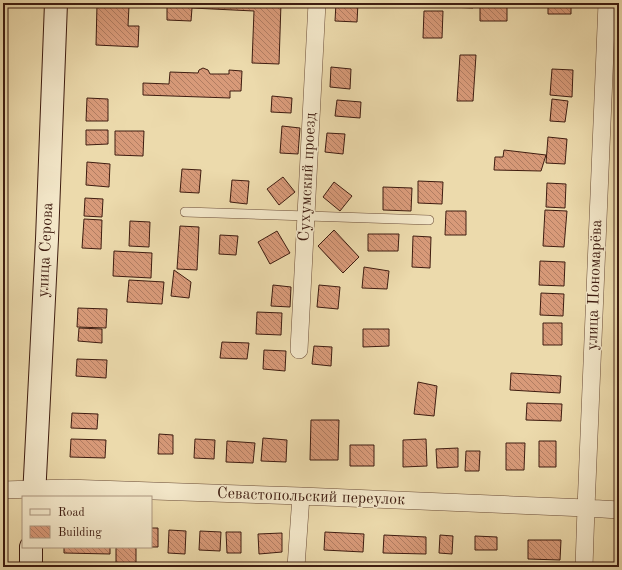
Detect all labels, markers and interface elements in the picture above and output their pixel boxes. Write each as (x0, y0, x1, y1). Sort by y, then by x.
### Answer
street label: Сухумский проезд (297, 112, 319, 242)
street label: улица Серова (36, 202, 56, 298)
street label: улица Пономарёва (585, 219, 605, 351)
street label: Севастопольский переулок (217, 486, 405, 508)
legend (22, 496, 152, 548)
text: Road (58, 507, 85, 519)
text: Building (58, 527, 102, 539)

